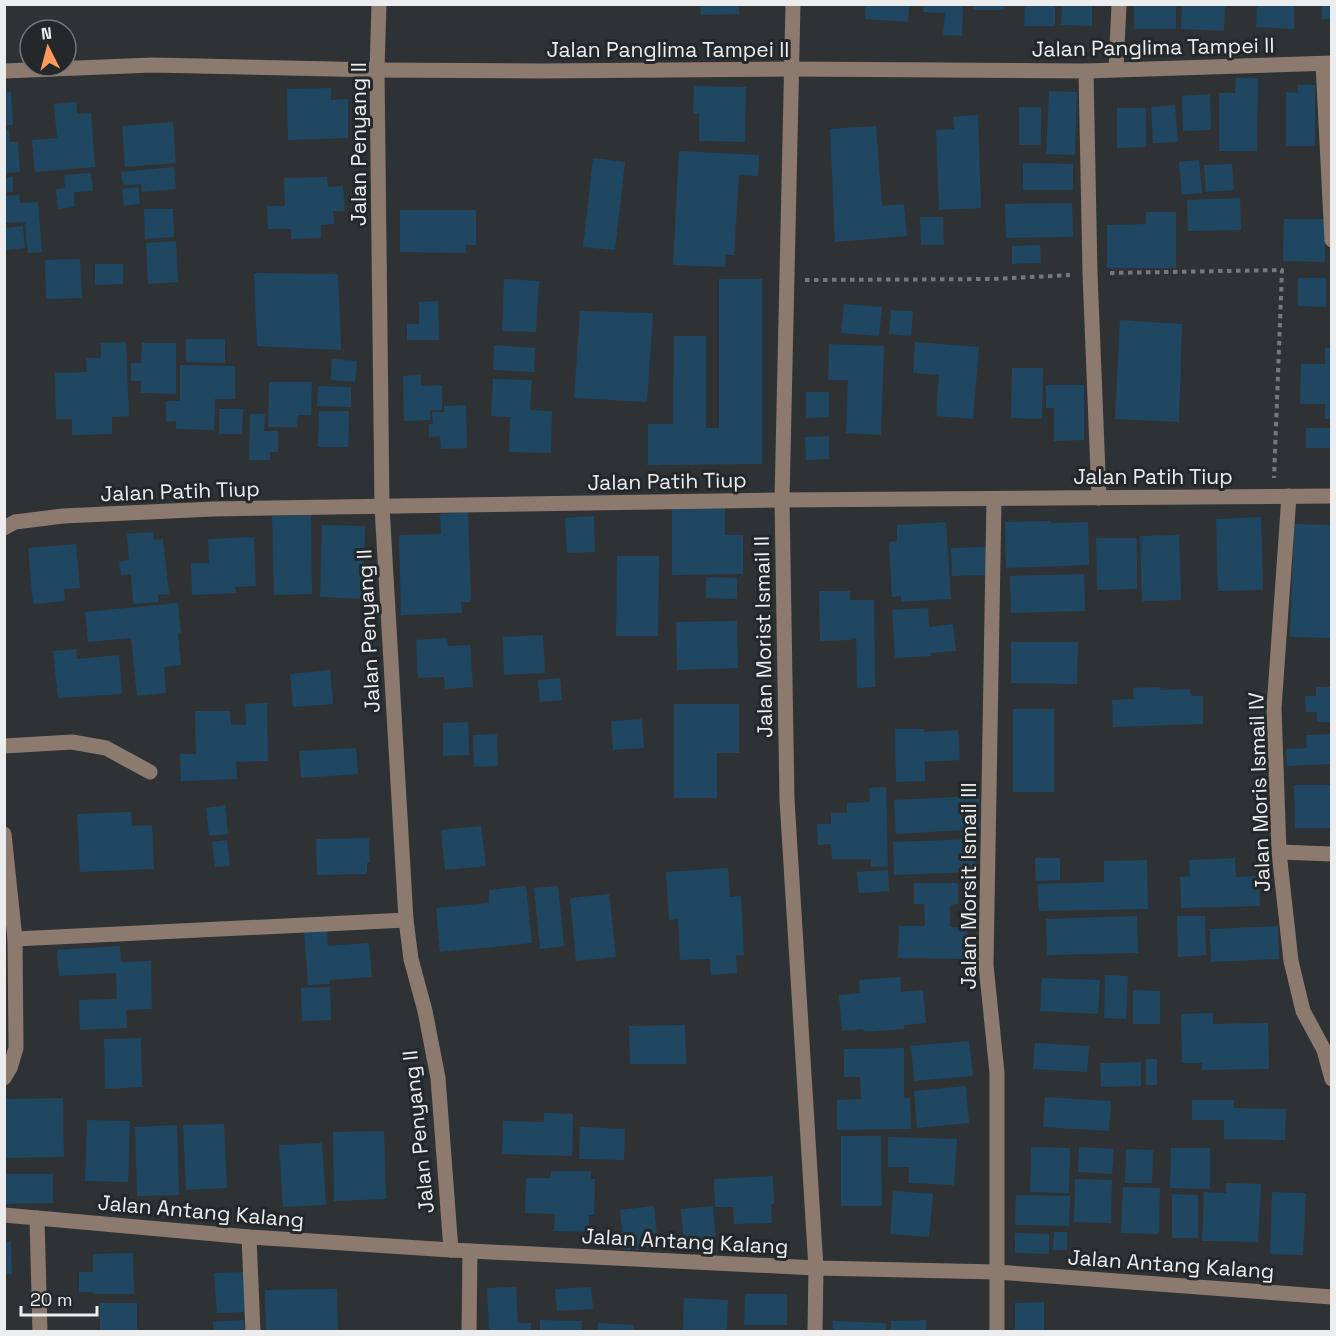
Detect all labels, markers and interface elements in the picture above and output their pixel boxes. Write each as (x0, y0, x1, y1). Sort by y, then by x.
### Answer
north arrow (18, 18, 78, 78)
text: N (40, 23, 53, 45)
street label: Jalan Panglima Tampei II (1031, 31, 1275, 63)
street label: Jalan Panglima Tampei II (547, 36, 790, 63)
street label: Jalan Penyang II (345, 62, 372, 226)
street label: Jalan Patih Tiup (1073, 463, 1233, 490)
street label: Jalan Patih Tiup (587, 466, 747, 496)
street label: Jalan Patih Tiup (100, 475, 260, 507)
street label: Jalan Morist Ismail II (748, 536, 778, 738)
street label: Jalan Penyang II (350, 548, 386, 714)
street label: Jalan Moris Ismail IV (1242, 691, 1276, 893)
street label: Jalan Morsit Ismail III (955, 782, 982, 990)
street label: Jalan Penyang II (396, 1049, 440, 1215)
street label: Jalan Antang Kalang (97, 1189, 305, 1233)
street label: Jalan Antang Kalang (581, 1222, 789, 1260)
street label: Jalan Antang Kalang (1067, 1243, 1275, 1285)
scale bar (21, 1279, 98, 1317)
text: 20 m (30, 1288, 73, 1311)

